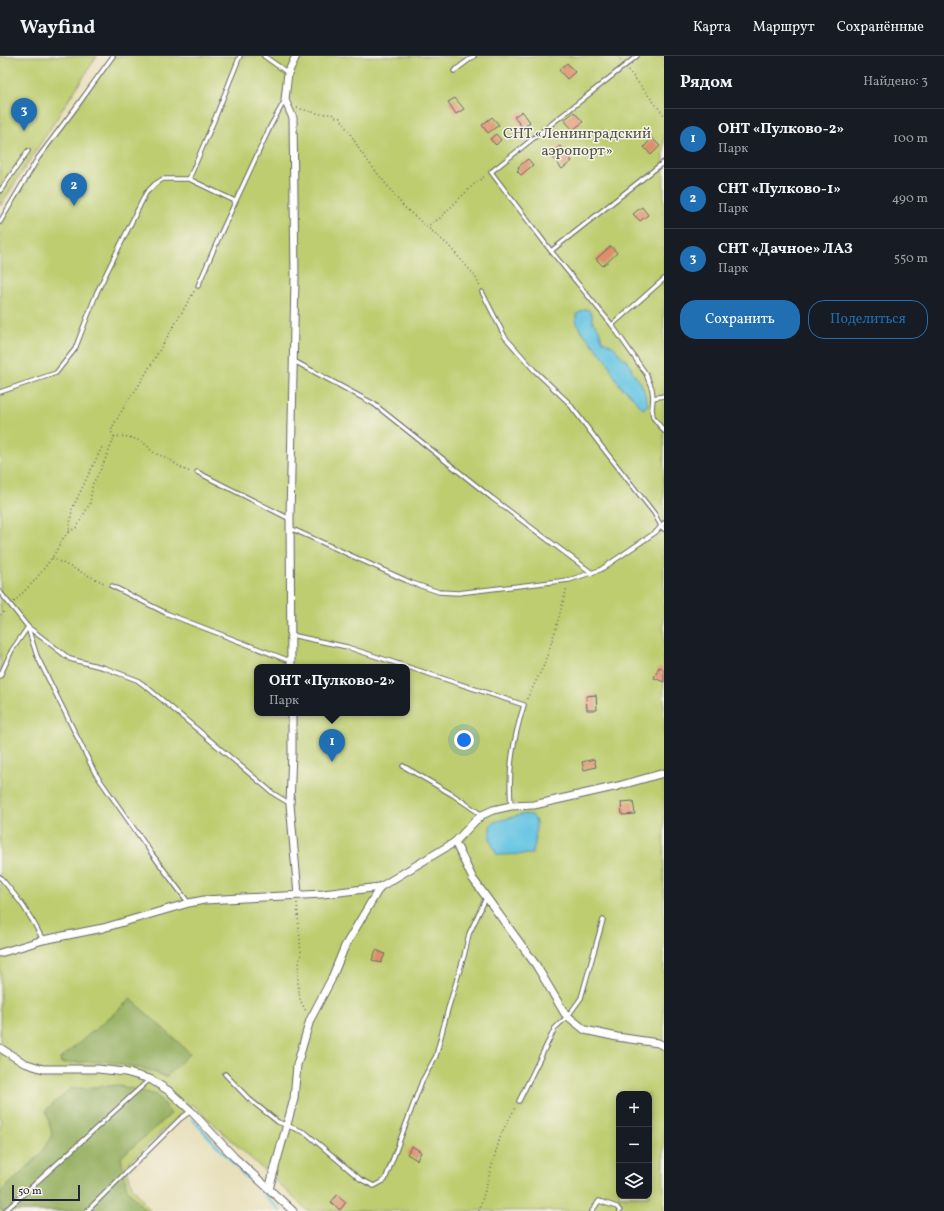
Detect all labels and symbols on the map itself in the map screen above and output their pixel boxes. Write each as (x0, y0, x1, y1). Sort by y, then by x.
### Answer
pin: 3 (11, 98, 37, 131)
park label: СНТ «Ленинградский аэропорт» (503, 124, 651, 162)
pin: 2 (61, 173, 87, 206)
pin: 1 (319, 729, 345, 762)
your location (454, 730, 474, 750)
scale bar (12, 1183, 80, 1202)

